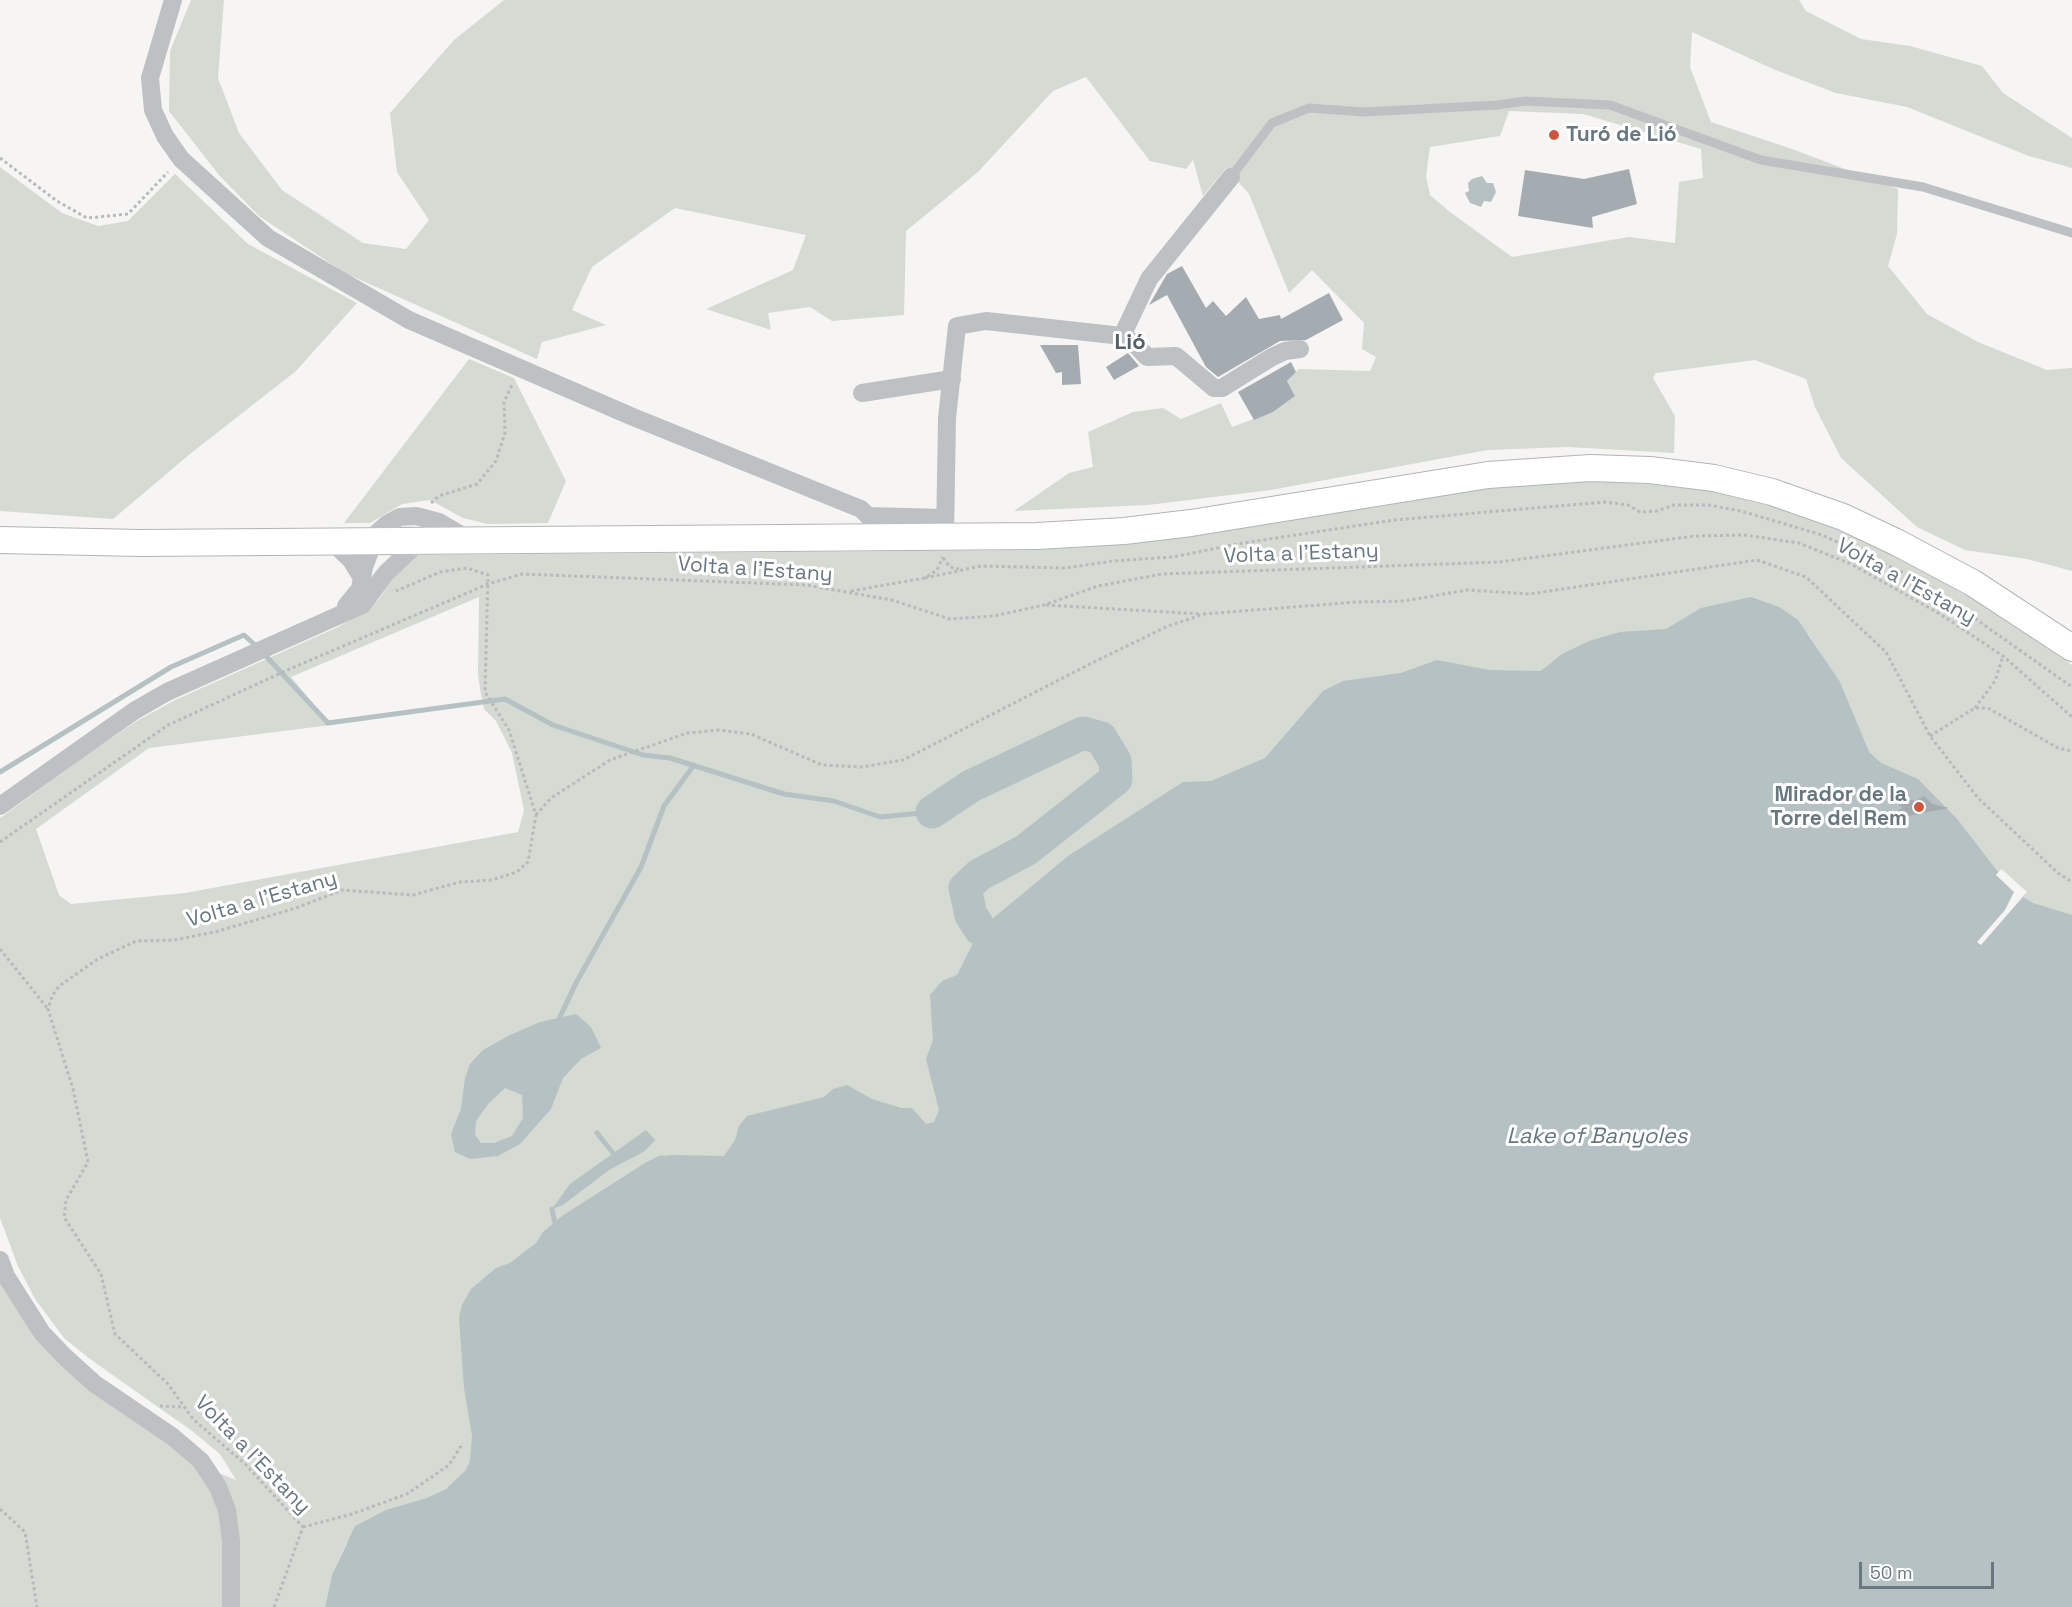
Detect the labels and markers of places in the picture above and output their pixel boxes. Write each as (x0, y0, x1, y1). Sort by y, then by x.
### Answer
place label: Turó de Lió (1566, 122, 1677, 148)
marker: Turó de Lió (1547, 128, 1561, 142)
place label: Mirador de la Torre del Rem (1770, 782, 1907, 832)
marker: Mirador de la Torre del Rem (1912, 800, 1926, 814)

